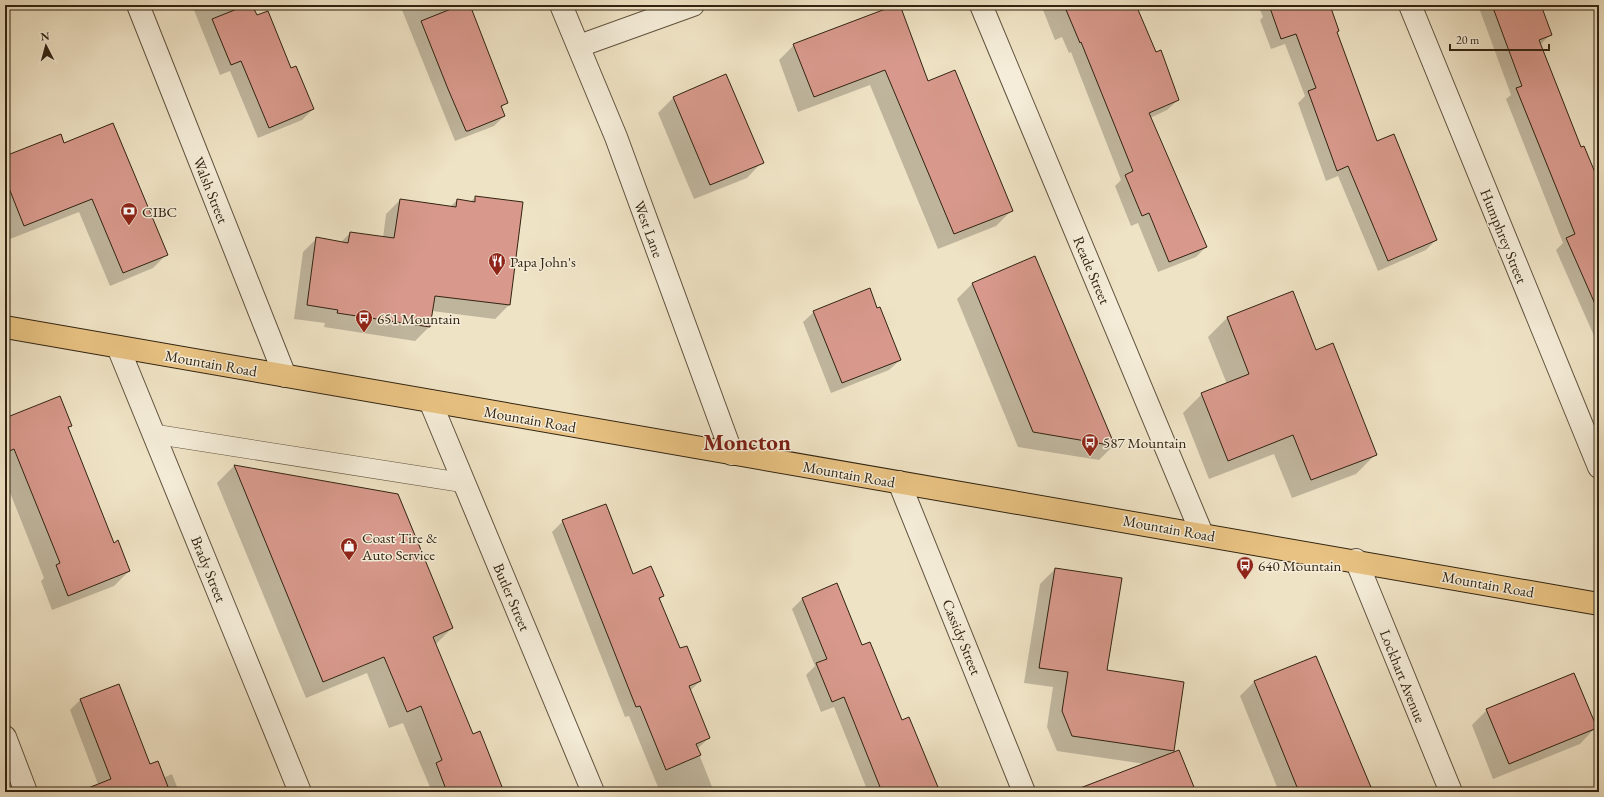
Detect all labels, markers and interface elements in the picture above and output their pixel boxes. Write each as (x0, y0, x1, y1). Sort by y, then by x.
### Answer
north arrow (26, 26, 66, 66)
scale bar (1450, 26, 1549, 52)
text: N (40, 29, 50, 43)
text: 20 m (1456, 32, 1480, 48)
street label: Walsh Street (189, 154, 233, 226)
street label: Humphrey Street (1476, 186, 1532, 286)
street label: West Lane (630, 198, 668, 260)
bank icon: CIBC (119, 201, 139, 226)
place label: CIBC (142, 202, 177, 221)
street label: Reade Street (1069, 233, 1115, 307)
restaurant icon: Papa John's (487, 251, 507, 276)
place label: Papa John's (510, 252, 576, 271)
bus stop icon: 651 Mountain (354, 308, 374, 333)
place label: 651 Mountain (377, 309, 460, 328)
street label: Mountain Road (163, 346, 259, 381)
street label: Mountain Road (482, 402, 578, 437)
district label: Moncton (703, 427, 791, 457)
bus stop icon: 587 Mountain (1080, 432, 1100, 457)
place label: 587 Mountain (1103, 433, 1186, 452)
street label: Mountain Road (801, 457, 897, 492)
street label: Mountain Road (1121, 511, 1217, 546)
place label: Coast Tire & Auto Service (361, 528, 438, 564)
street label: Brady Street (187, 533, 231, 605)
shop icon: Coast Tire & Auto Service (339, 536, 359, 561)
bus stop icon: 640 Mountain (1235, 555, 1255, 580)
place label: 640 Mountain (1258, 556, 1341, 575)
street label: Butler Street (489, 560, 535, 634)
street label: Mountain Road (1440, 567, 1536, 602)
street label: Cassidy Street (938, 596, 986, 678)
street label: Lockhart Avenue (1376, 627, 1430, 726)

